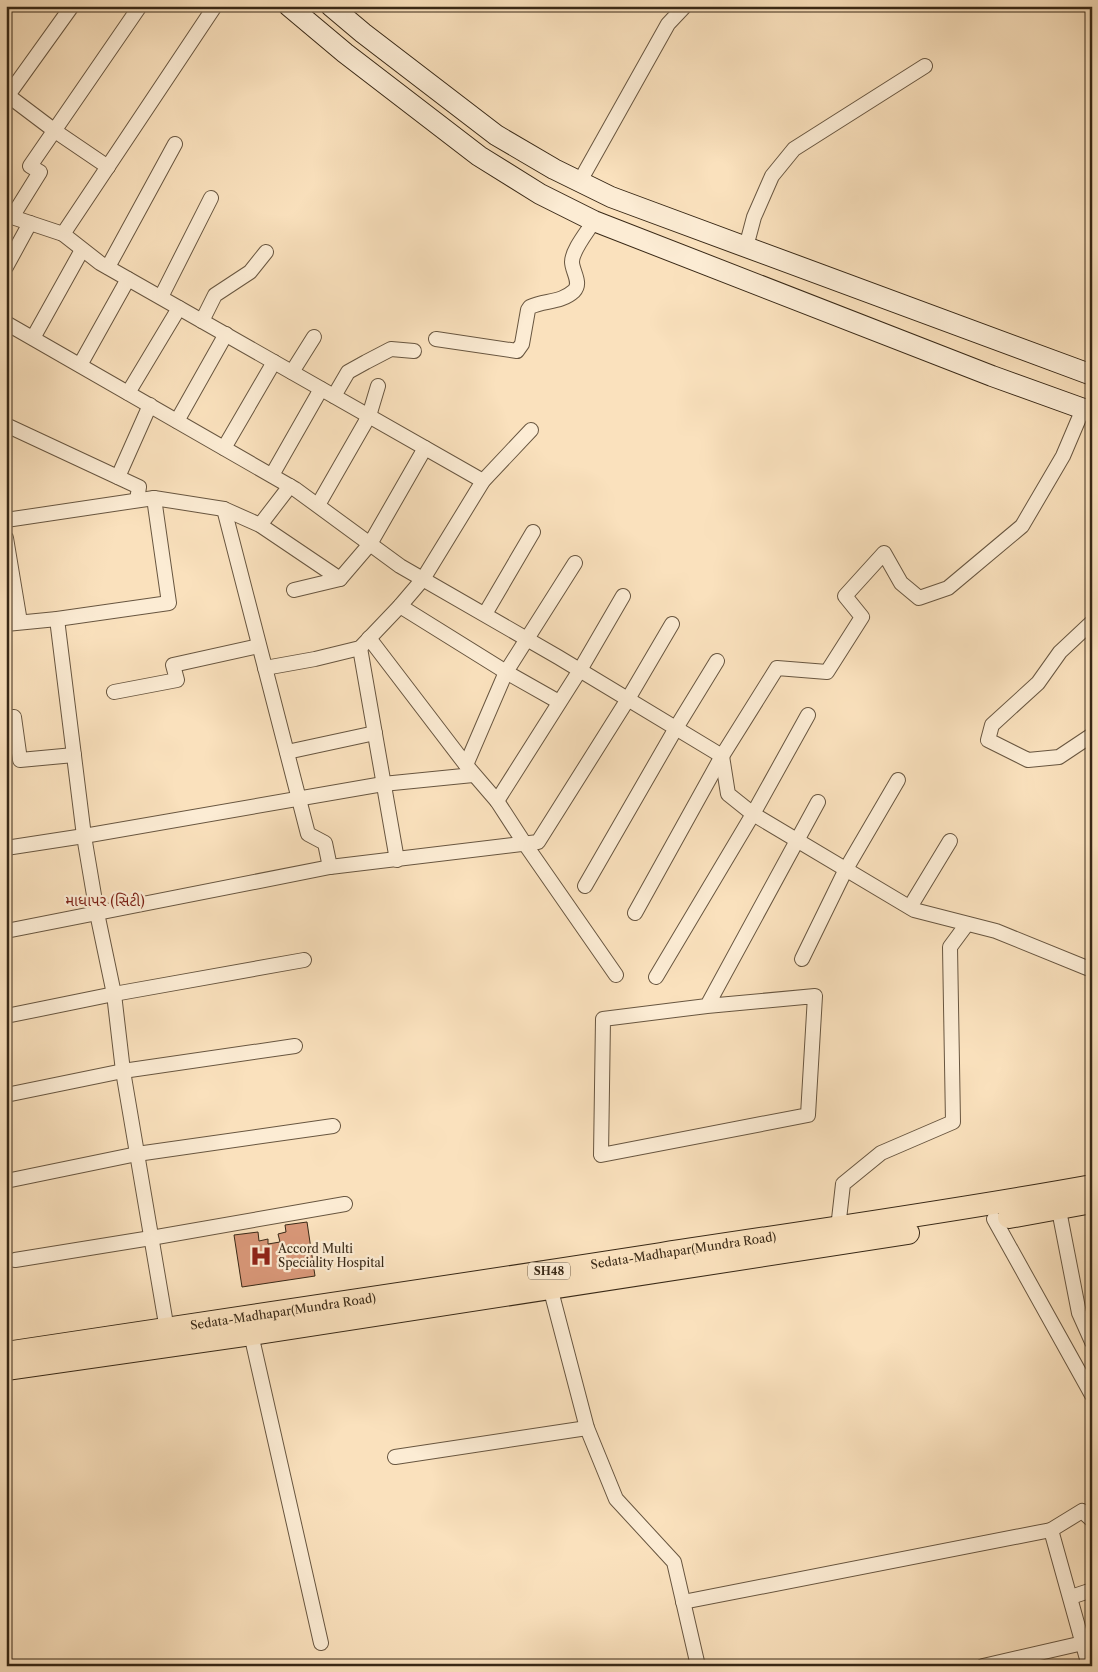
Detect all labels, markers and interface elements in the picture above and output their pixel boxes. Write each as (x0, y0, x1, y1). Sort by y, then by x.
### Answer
district label: માધાપર (સિટી) (65, 891, 145, 910)
street label: Sedata-Madhapar(Mundra Road) (589, 1229, 777, 1272)
place label: Accord Multi Speciality Hospital (277, 1241, 385, 1270)
hospital icon: Accord Multi Speciality Hospital (248, 1243, 274, 1269)
road number: SH48 (528, 1262, 570, 1280)
street label: Sedata-Madhapar(Mundra Road) (189, 1290, 377, 1333)

